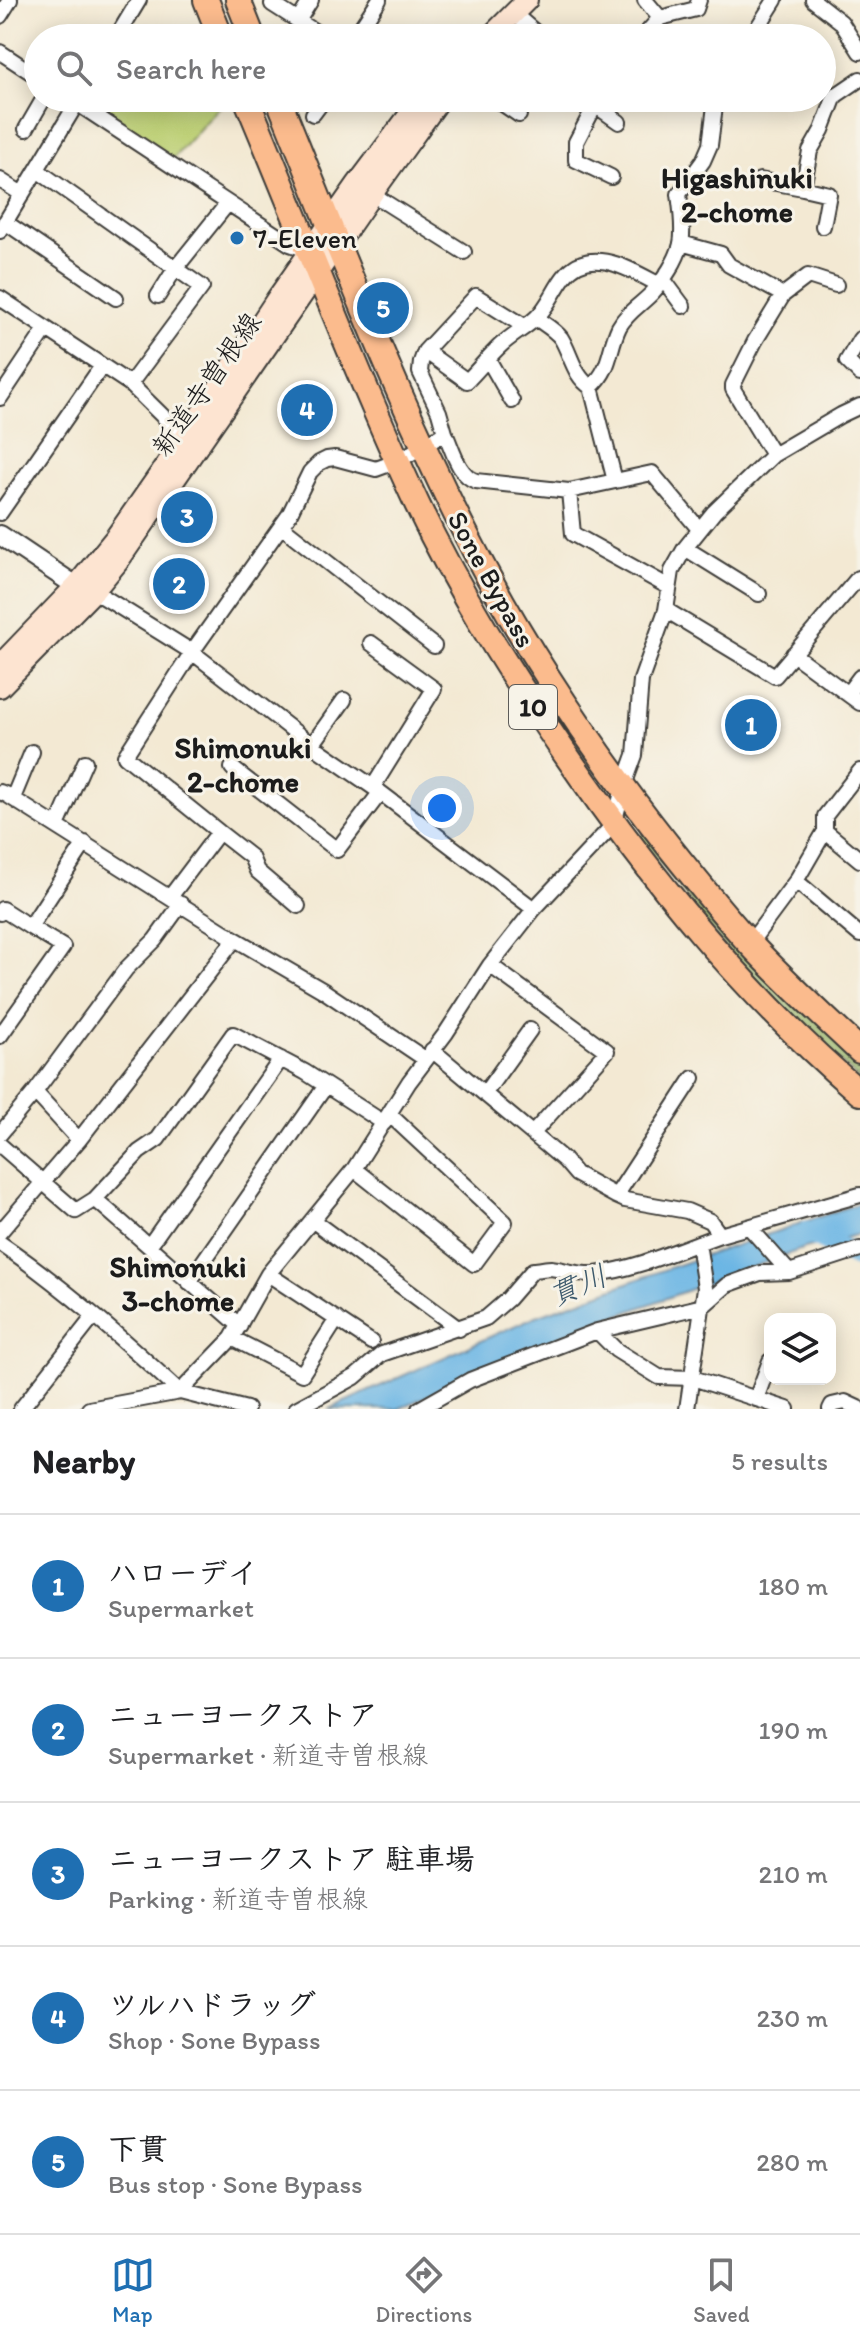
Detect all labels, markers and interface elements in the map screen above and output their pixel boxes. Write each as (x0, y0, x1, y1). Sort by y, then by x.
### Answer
search box (24, 24, 836, 112)
icon: search (52, 46, 96, 90)
text: Search here (116, 50, 266, 87)
district label: Higashinuki 2-chome (661, 159, 813, 230)
place label: 7-Eleven (253, 221, 357, 255)
marker: 7-Eleven (228, 229, 246, 247)
pin: 5 (357, 278, 409, 338)
street label: 新道寺曽根線 (144, 305, 268, 463)
pin: 4 (281, 380, 333, 440)
pin: 3 (161, 487, 213, 547)
street label: Sone Bypass (441, 505, 543, 653)
pin: 2 (153, 554, 205, 614)
road number: 10 (509, 685, 557, 729)
pin: 1 (725, 695, 777, 755)
district label: Shimonuki 2-chome (175, 729, 311, 800)
your location (422, 788, 462, 828)
district label: Shimonuki 3-chome (110, 1248, 246, 1319)
water label: 貫川 (543, 1256, 613, 1314)
map controls (764, 1313, 836, 1385)
button: layers (764, 1313, 836, 1385)
text: Nearby (32, 1441, 135, 1482)
text: 5 results (731, 1445, 828, 1477)
text: ハローデイ (108, 1554, 257, 1591)
text: 1 (52, 1570, 64, 1602)
text: 180 m (758, 1570, 828, 1602)
text: Supermarket (108, 1592, 254, 1624)
text: ニューヨークストア (108, 1696, 378, 1733)
text: 2 (51, 1714, 65, 1746)
text: 190 m (759, 1714, 828, 1746)
text: Supermarket · 新道寺曽根線 (108, 1739, 428, 1771)
text: ニューヨークストア 駐車場 (108, 1840, 475, 1877)
text: 3 (51, 1858, 65, 1890)
text: 210 m (759, 1858, 828, 1890)
text: Parking · 新道寺曽根線 (108, 1883, 368, 1915)
text: ツルハドラッグ (108, 1986, 316, 2023)
text: 4 (50, 2002, 66, 2034)
text: 230 m (756, 2002, 828, 2034)
text: Shop · Sone Bypass (108, 2024, 321, 2056)
text: 下貫 (108, 2130, 168, 2167)
text: 5 (51, 2146, 65, 2178)
text: 280 m (756, 2146, 828, 2178)
text: Bus stop · Sone Bypass (108, 2168, 363, 2200)
tab: Map (111, 2253, 155, 2328)
tab: Directions (376, 2253, 472, 2328)
tab: Saved (693, 2253, 749, 2328)

